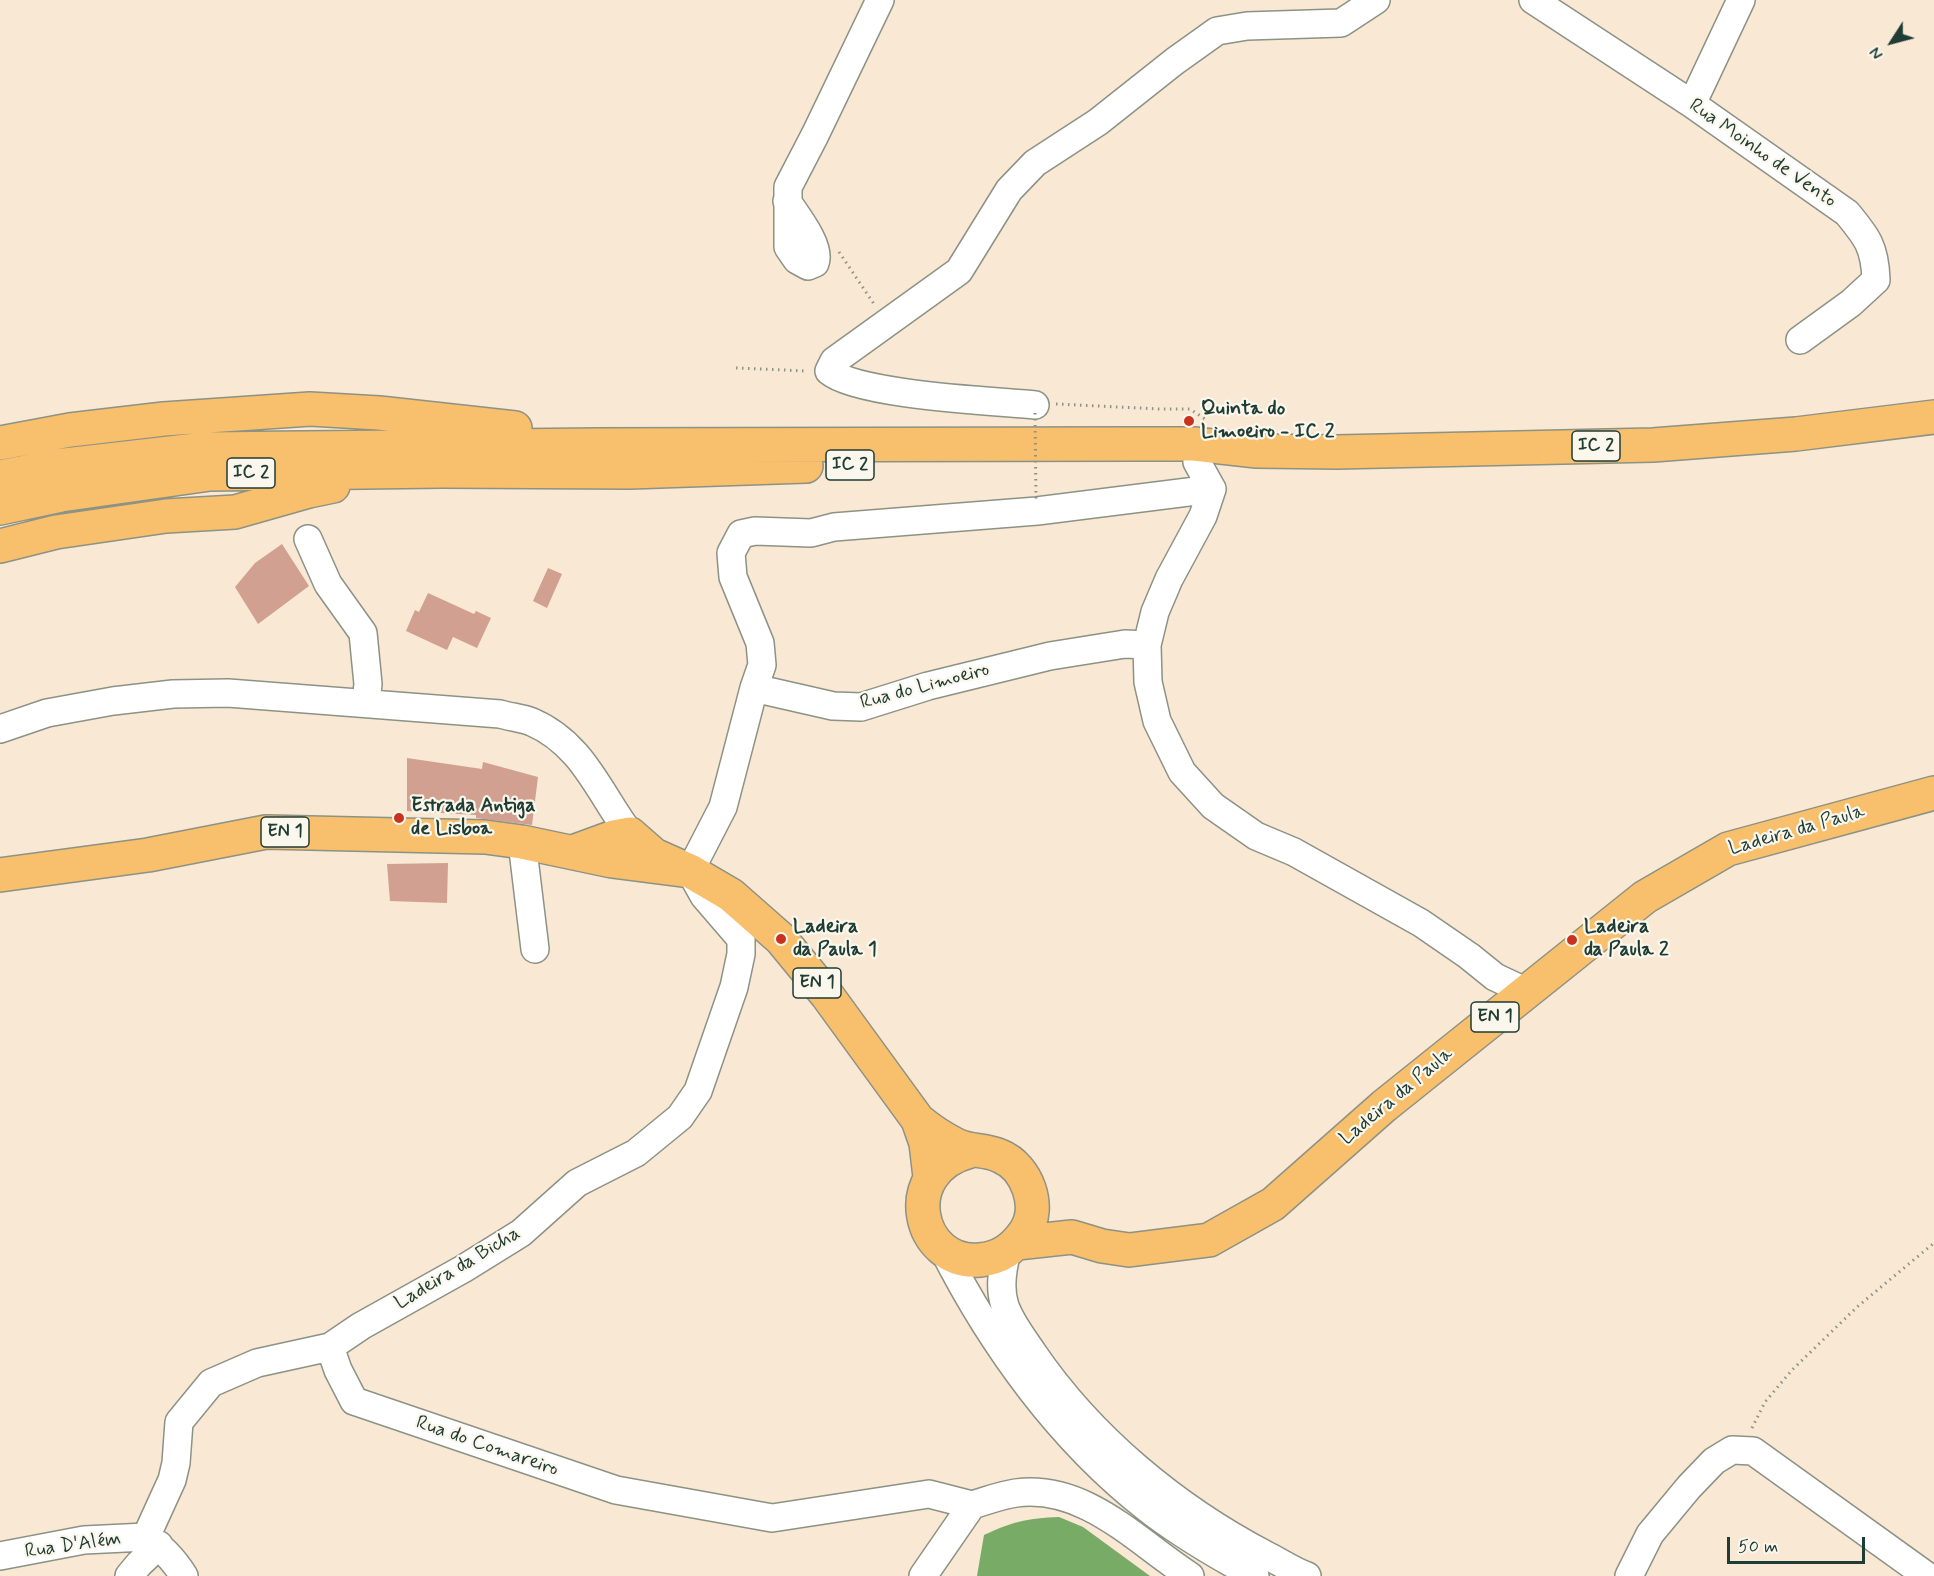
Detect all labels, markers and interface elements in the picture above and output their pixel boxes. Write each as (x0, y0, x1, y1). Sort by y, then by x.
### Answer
north arrow (1862, 12, 1922, 72)
text: N (1865, 42, 1889, 63)
street label: Rua Moinho de Vento (1684, 94, 1840, 214)
place label: Quinta do Limoeiro - IC 2 (1201, 398, 1335, 445)
marker: Quinta do Limoeiro - IC 2 (1182, 414, 1196, 428)
road number: IC 2 (1572, 431, 1620, 461)
road number: IC 2 (826, 450, 874, 480)
road number: IC 2 (227, 458, 275, 488)
street label: Rua do Limoeiro (858, 658, 992, 716)
place label: Estrada Antiga de Lisboa (411, 795, 535, 842)
street label: Ladeira da Paula (1726, 800, 1868, 862)
marker: Estrada Antiga de Lisboa (392, 811, 406, 825)
road number: EN 1 (261, 817, 309, 847)
place label: Ladeira da Paula 1 (793, 916, 877, 963)
place label: Ladeira da Paula 2 (1584, 916, 1669, 963)
marker: Ladeira da Paula 1 (774, 932, 788, 946)
marker: Ladeira da Paula 2 (1565, 933, 1579, 947)
road number: EN 1 (793, 968, 841, 998)
road number: EN 1 (1471, 1002, 1519, 1032)
street label: Ladeira da Paula (1336, 1043, 1458, 1151)
street label: Ladeira da Bicha (391, 1222, 525, 1316)
street label: Rua do Comareiro (413, 1411, 561, 1483)
scale bar (1730, 1525, 1868, 1563)
street label: Rua D'Além (23, 1527, 123, 1565)
text: 50 m (1738, 1535, 1778, 1559)

